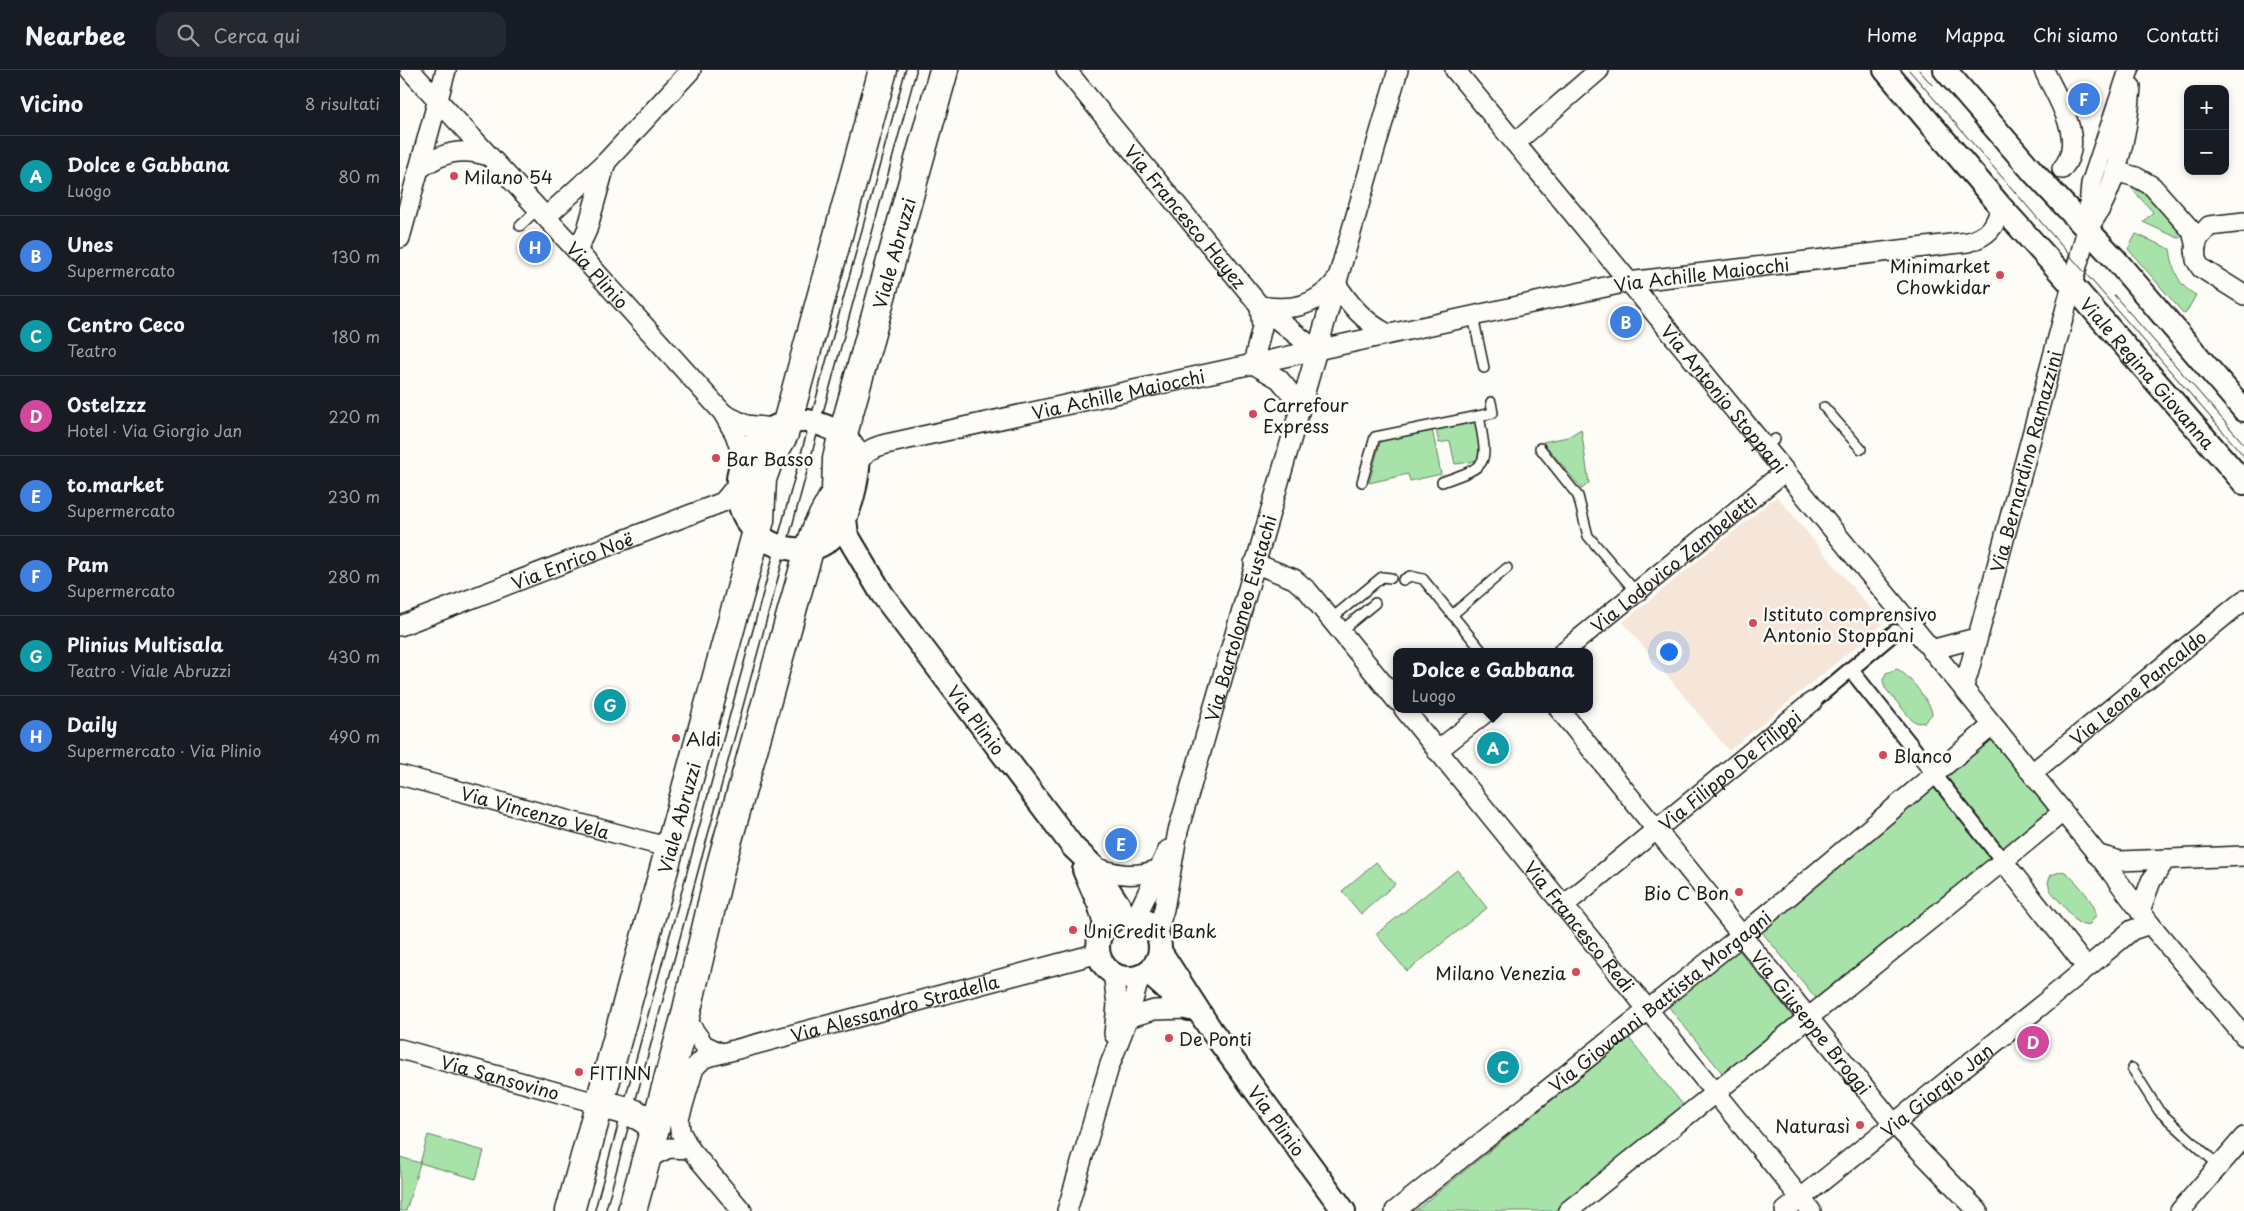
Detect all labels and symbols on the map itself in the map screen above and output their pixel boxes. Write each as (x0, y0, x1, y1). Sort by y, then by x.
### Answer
pin: F (2068, 80, 2100, 118)
street label: Via Francesco Hayez (1119, 138, 1254, 294)
place label: Milano 54 (464, 163, 553, 190)
marker: Milano 54 (448, 170, 460, 182)
street label: Viale Abruzzi (865, 194, 921, 312)
pin: H (519, 228, 551, 266)
street label: Via Plinio (561, 235, 636, 314)
street label: Via Achille Maiocchi (1611, 250, 1791, 298)
place label: Minimarket Chowkidar (1890, 252, 1991, 300)
marker: Minimarket Chowkidar (1994, 269, 2006, 281)
street label: Viale Regina Giovanna (2074, 291, 2222, 455)
pin: B (1610, 303, 1642, 341)
street label: Via Antonio Stoppani (1655, 318, 1794, 479)
street label: Via Bernardino Ramazzini (1982, 347, 2067, 575)
street label: Via Achille Maiocchi (1029, 361, 1207, 425)
place label: Carrefour Express (1263, 391, 1349, 439)
marker: Carrefour Express (1247, 408, 1259, 420)
place label: Bar Basso (726, 445, 814, 472)
marker: Bar Basso (710, 452, 722, 464)
street label: Via Lodovico Zambeletti (1584, 486, 1762, 638)
street label: Via Bartolomeo Eustachi (1197, 512, 1282, 724)
street label: Via Enrico Noë (507, 524, 637, 596)
place label: Istituto comprensivo Antonio Stoppani (1763, 600, 1937, 648)
marker: Istituto comprensivo Antonio Stoppani (1747, 617, 1759, 629)
street label: Via Leone Pancaldo (2063, 623, 2211, 751)
your location (1656, 639, 1682, 665)
street label: Via Plinio (941, 679, 1012, 760)
pin: G (594, 686, 626, 724)
street label: Via Filippo De Filippi (1652, 703, 1806, 836)
place label: Aldi (686, 725, 721, 752)
pin: A (1477, 729, 1509, 767)
marker: Aldi (670, 732, 682, 744)
place label: Blanco (1893, 742, 1952, 769)
marker: Blanco (1877, 749, 1889, 761)
street label: Viale Abruzzi (650, 759, 706, 876)
street label: Via Vincenzo Vela (458, 779, 613, 845)
pin: E (1105, 825, 1137, 863)
street label: Via Francesco Redi (1518, 854, 1641, 997)
place label: Bio C Bon (1644, 879, 1729, 906)
marker: Bio C Bon (1733, 886, 1745, 898)
street label: Via Giovanni Battista Morgagni (1542, 903, 1777, 1098)
place label: UniCredit Bank (1083, 917, 1217, 944)
marker: UniCredit Bank (1067, 924, 1079, 936)
street label: Via Giuseppe Broggi (1745, 944, 1878, 1100)
place label: Milano Venezia (1435, 959, 1566, 986)
marker: Milano Venezia (1570, 966, 1582, 978)
street label: Via Alessandro Stradella (788, 967, 1002, 1048)
pin: D (2017, 1023, 2049, 1061)
place label: De Ponti (1179, 1025, 1252, 1052)
marker: De Ponti (1163, 1032, 1175, 1044)
street label: Via Giorgio Jan (1874, 1036, 1998, 1143)
street label: Via Sansovino (438, 1047, 563, 1106)
pin: C (1487, 1048, 1519, 1086)
place label: FITINN (589, 1059, 652, 1086)
marker: FITINN (573, 1066, 585, 1078)
street label: Via Plinio (1242, 1079, 1312, 1161)
place label: Naturasì (1775, 1112, 1850, 1139)
marker: Naturasì (1854, 1119, 1866, 1131)

